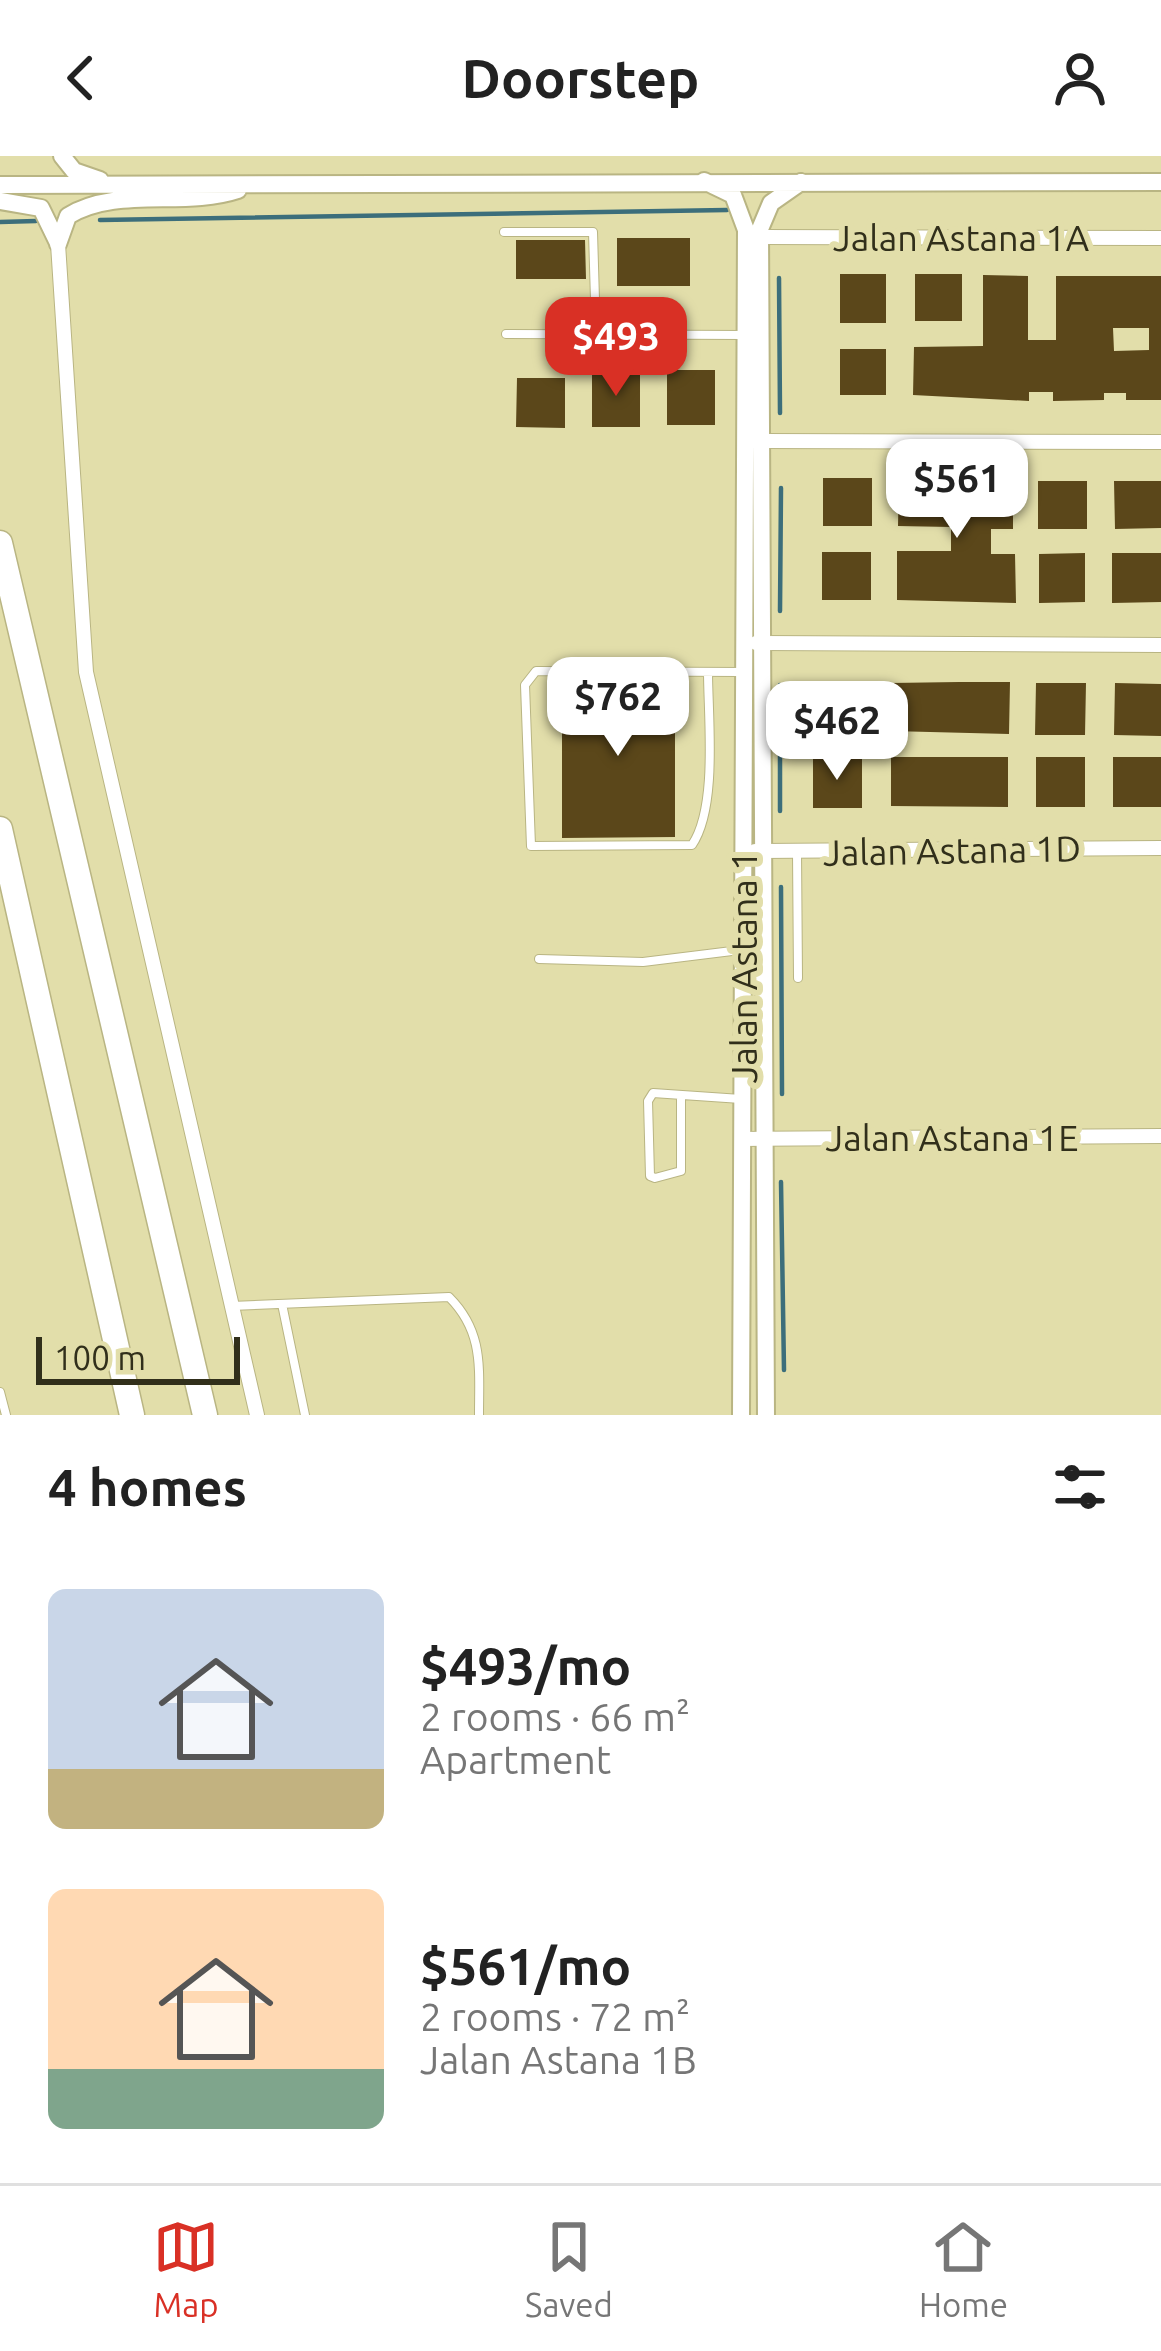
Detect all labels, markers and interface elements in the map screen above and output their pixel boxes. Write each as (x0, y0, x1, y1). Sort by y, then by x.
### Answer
icon: back (48, 45, 114, 111)
icon: person (1047, 45, 1113, 111)
text: Doorstep (462, 48, 699, 108)
street label: Jalan Astana 1A (833, 217, 1090, 258)
pin: $493 (545, 297, 687, 399)
text: $493 (572, 314, 660, 357)
pin: $561 (886, 439, 1028, 541)
text: $561 (913, 456, 1001, 499)
pin: $762 (547, 657, 689, 759)
text: $762 (574, 674, 662, 717)
pin: $462 (766, 681, 908, 783)
text: $462 (793, 698, 881, 741)
street label: Jalan Astana 1D (823, 827, 1081, 873)
street label: Jalan Astana 1 (723, 851, 764, 1083)
street label: Jalan Astana 1E (826, 1117, 1078, 1158)
scale bar (36, 1331, 240, 1384)
text: 100 m (54, 1339, 146, 1376)
icon: filters (1047, 1454, 1113, 1520)
text: 4 homes (48, 1458, 247, 1516)
icon: home (144, 1637, 288, 1781)
text: $493/mo (420, 1637, 631, 1695)
text: 2 rooms · 66 m² (420, 1695, 690, 1738)
text: Apartment (420, 1738, 611, 1781)
icon: home (144, 1937, 288, 2081)
text: $561/mo (420, 1937, 631, 1995)
text: 2 rooms · 72 m² (420, 1995, 690, 2038)
text: Jalan Astana 1B (420, 2038, 697, 2081)
tab: Map (153, 2214, 219, 2323)
tab: Saved (525, 2214, 613, 2323)
tab: Home (919, 2214, 1008, 2323)

